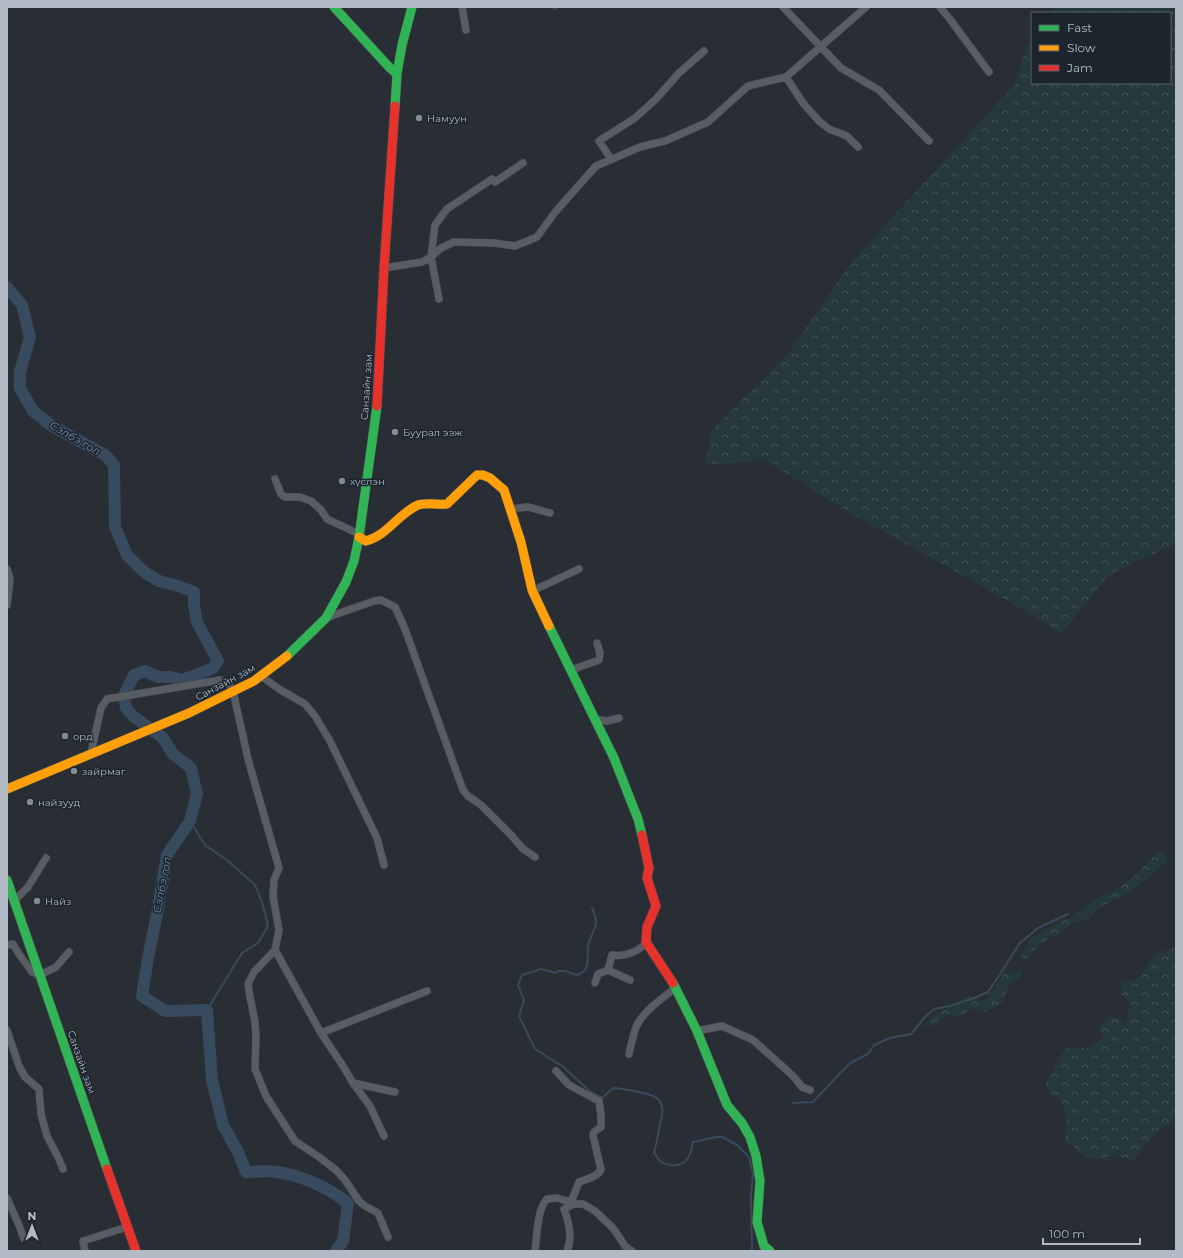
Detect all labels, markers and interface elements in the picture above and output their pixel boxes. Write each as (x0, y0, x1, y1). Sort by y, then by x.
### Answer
legend (1031, 12, 1171, 84)
text: Fast (1067, 20, 1092, 35)
text: Slow (1067, 40, 1096, 55)
text: Jam (1066, 60, 1093, 75)
place label: Намуун (427, 112, 467, 125)
marker: Намуун (414, 113, 424, 123)
street label: Санзайн зам (358, 354, 375, 420)
water label: Сэлбэ гол (47, 418, 103, 458)
place label: Буурал ээж (403, 426, 463, 439)
marker: Буурал ээж (390, 427, 400, 437)
place label: хүслэн (350, 475, 385, 488)
marker: хүслэн (337, 476, 347, 486)
street label: Санзайн зам (193, 661, 257, 704)
place label: орд (73, 730, 93, 743)
marker: орд (60, 731, 70, 741)
place label: зайрмаг (82, 765, 126, 778)
marker: зайрмаг (69, 766, 79, 776)
place label: найзууд (38, 796, 81, 809)
marker: найзууд (25, 797, 35, 807)
water label: Сэлбэ гол (150, 856, 174, 914)
place label: Найз (45, 895, 71, 908)
marker: Найз (32, 896, 42, 906)
street label: Санзайн зам (65, 1029, 98, 1096)
north arrow (12, 1206, 52, 1246)
text: N (28, 1209, 36, 1223)
scale bar (1043, 1220, 1140, 1246)
text: 100 m (1049, 1226, 1085, 1241)

